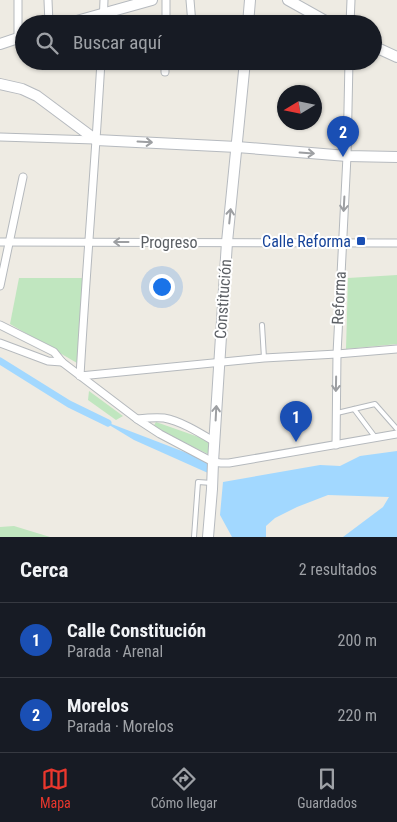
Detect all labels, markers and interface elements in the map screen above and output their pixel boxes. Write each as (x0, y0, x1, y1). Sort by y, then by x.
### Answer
search box (15, 15, 382, 70)
icon: search (33, 29, 61, 57)
text: Buscar aquí (73, 31, 162, 54)
north arrow (277, 85, 322, 130)
pin: 2 (327, 116, 359, 157)
one-way arrow (137, 138, 153, 147)
one-way arrow (299, 148, 315, 157)
one-way arrow (339, 196, 349, 212)
one-way arrow (225, 208, 234, 224)
place label: Calle Reforma (262, 232, 351, 251)
street label: Progreso (140, 233, 198, 252)
marker: Calle Reforma (355, 235, 367, 247)
one-way arrow (113, 237, 130, 247)
street label: Constitución (211, 258, 235, 340)
street label: Reforma (328, 271, 350, 325)
your location (149, 274, 175, 300)
one-way arrow (331, 376, 341, 392)
pin: 1 (280, 401, 312, 442)
one-way arrow (212, 405, 221, 421)
text: Cerca (20, 558, 68, 582)
text: 2 resultados (299, 560, 377, 579)
text: Calle Constitución (67, 619, 206, 642)
text: 1 (32, 631, 40, 650)
text: 200 m (338, 631, 377, 650)
text: Parada · Arenal (67, 642, 163, 661)
text: Morelos (67, 694, 129, 717)
text: 2 (32, 706, 40, 725)
text: 220 m (338, 706, 377, 725)
text: Parada · Morelos (67, 717, 174, 736)
tab: Mapa (40, 765, 71, 811)
tab: Cómo llegar (151, 765, 217, 811)
tab: Guardados (297, 765, 357, 811)

